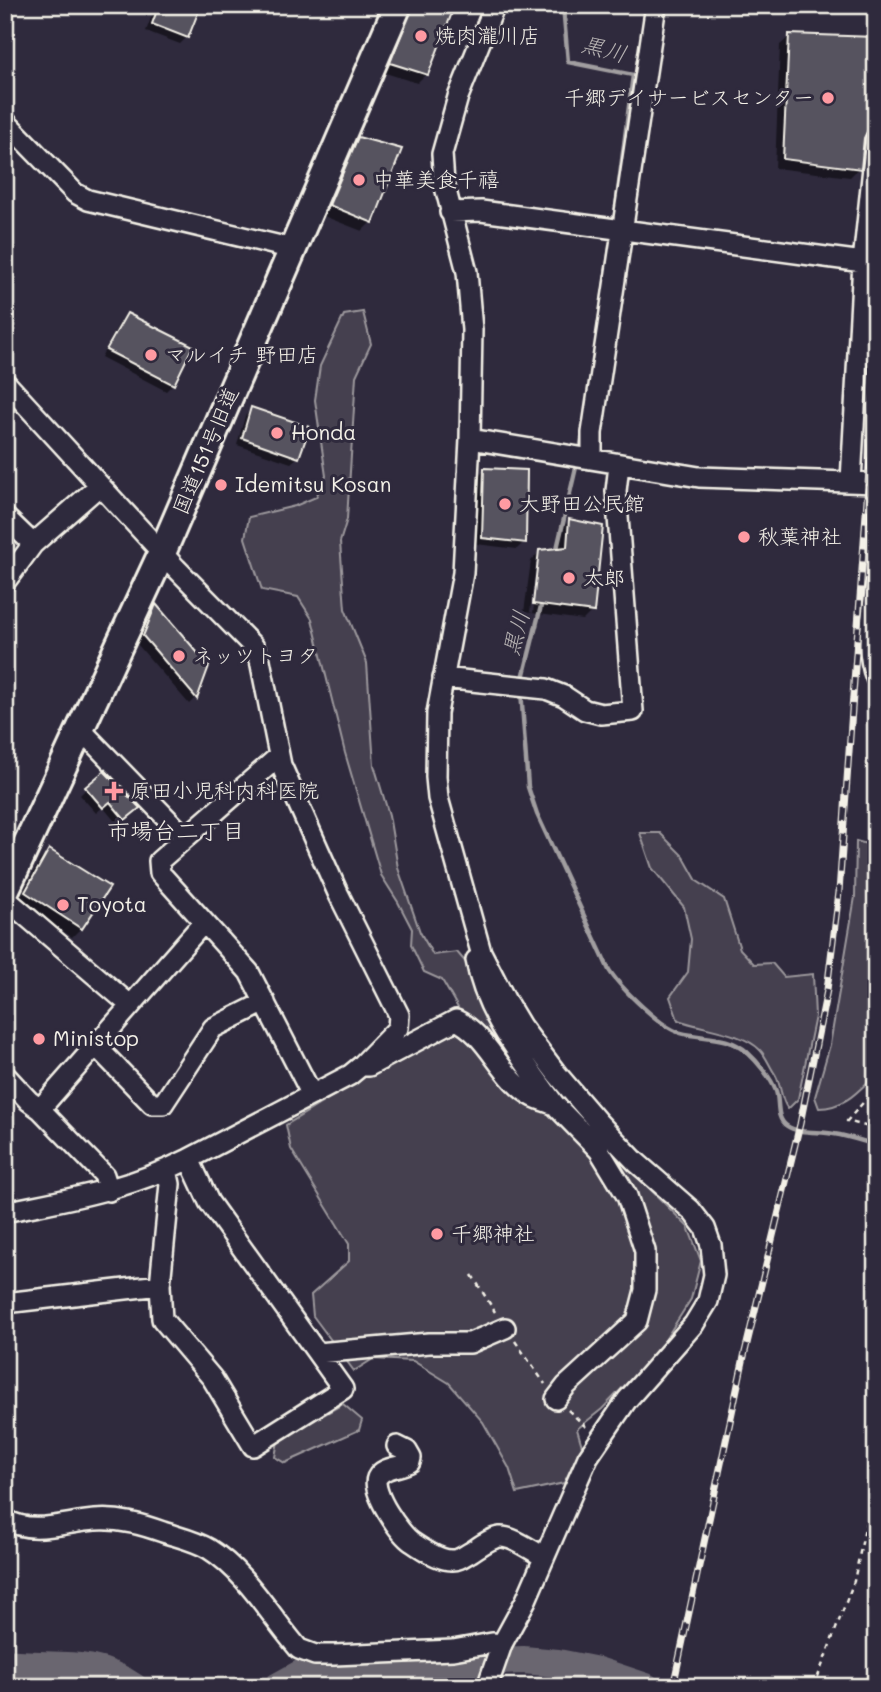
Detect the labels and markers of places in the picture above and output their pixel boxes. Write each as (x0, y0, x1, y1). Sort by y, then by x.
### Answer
place label: 焼肉瀧川店 (435, 21, 540, 48)
marker: 焼肉瀧川店 (413, 28, 429, 44)
place label: 千郷デイサービスセンター (564, 83, 814, 110)
marker: 千郷デイサービスセンター (820, 90, 836, 106)
place label: 中華美食千禧 (373, 165, 499, 192)
marker: 中華美食千禧 (351, 172, 367, 188)
place label: マルイチ 野田店 (165, 340, 318, 367)
marker: マルイチ 野田店 (143, 347, 159, 363)
place label: Honda (291, 418, 356, 445)
marker: Honda (269, 425, 285, 441)
place label: Idemitsu Kosan (235, 470, 391, 497)
marker: Idemitsu Kosan (213, 477, 229, 493)
place label: 大野田公民館 (519, 489, 645, 516)
marker: 大野田公民館 (497, 496, 513, 512)
place label: 秋葉神社 (758, 522, 842, 549)
marker: 秋葉神社 (736, 529, 752, 545)
place label: 太郎 (583, 563, 625, 590)
marker: 太郎 (561, 570, 577, 586)
place label: ネッツトヨタ (193, 641, 318, 668)
marker: ネッツトヨタ (171, 648, 187, 664)
place label: 原田小児科内科医院 (130, 776, 319, 803)
marker: 原田小児科内科医院 (104, 781, 124, 801)
place label: Toyota (77, 890, 147, 917)
marker: Toyota (55, 897, 71, 913)
place label: Ministop (53, 1024, 139, 1051)
marker: Ministop (31, 1031, 47, 1047)
place label: 千郷神社 (451, 1219, 535, 1246)
marker: 千郷神社 (429, 1226, 445, 1242)

